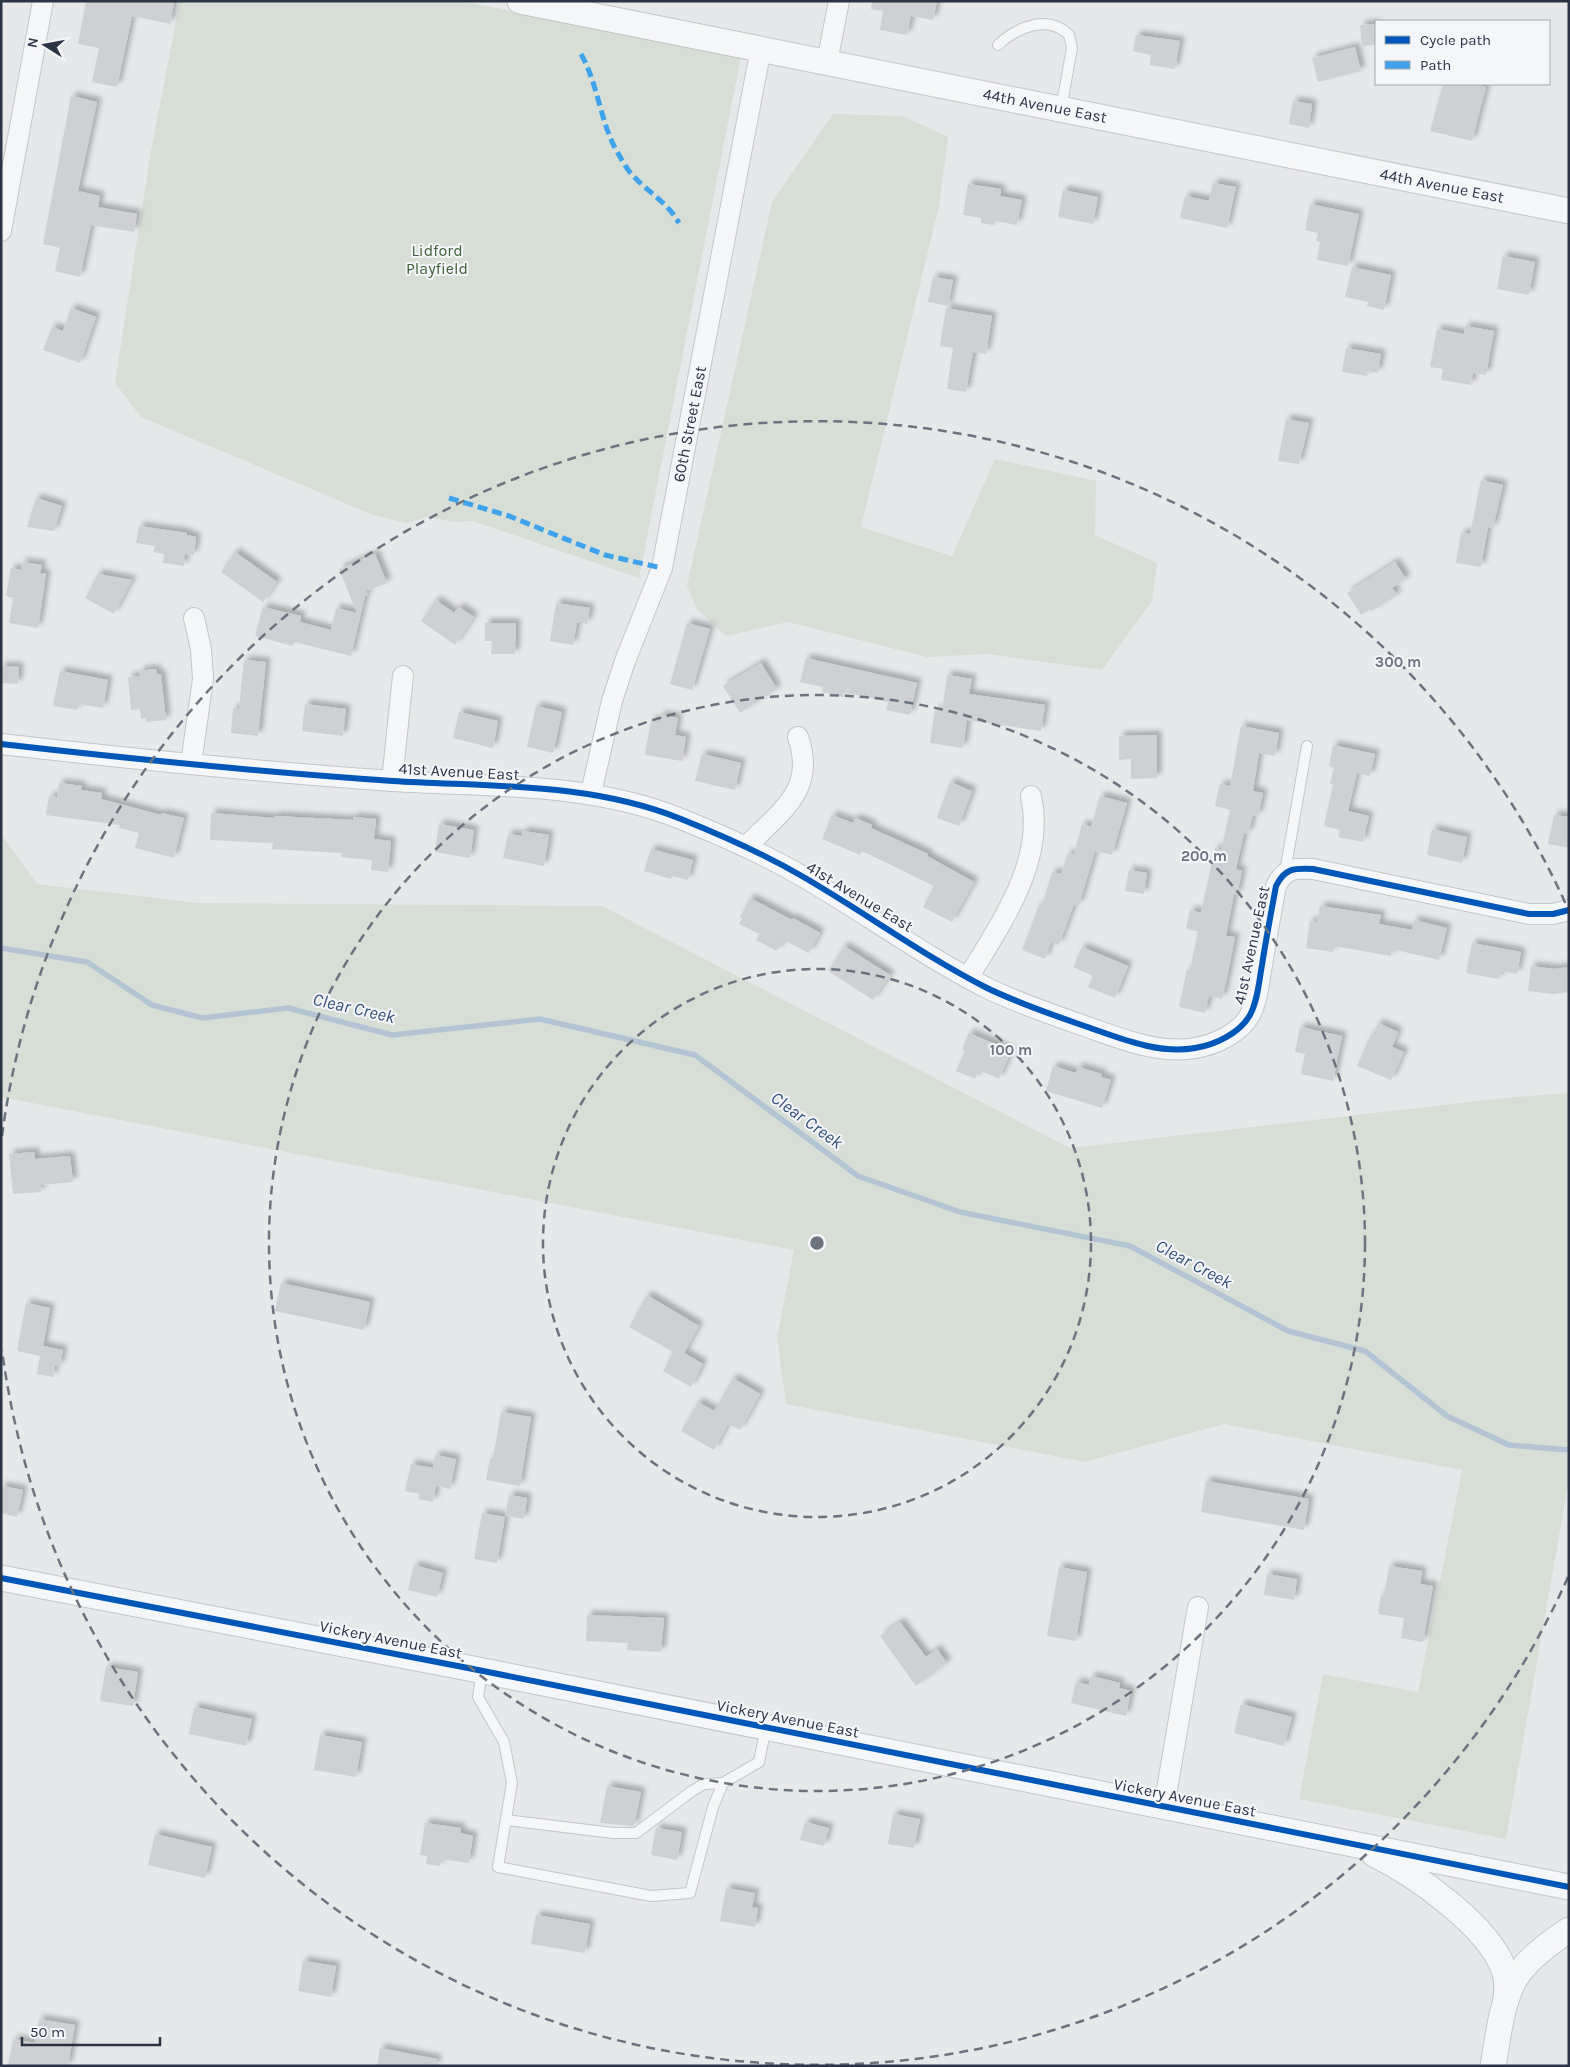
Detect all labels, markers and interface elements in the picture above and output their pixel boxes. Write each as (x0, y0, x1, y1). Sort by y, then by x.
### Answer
north arrow (20, 20, 70, 70)
legend (1375, 20, 1550, 85)
text: Cycle path (1420, 31, 1491, 49)
text: N (23, 36, 42, 49)
text: Path (1420, 56, 1451, 74)
street label: 44th Avenue East (981, 84, 1109, 127)
street label: 44th Avenue East (1378, 164, 1506, 207)
park label: Lidford Playfield (406, 241, 468, 278)
street label: 60th Street East (669, 364, 710, 484)
text: 300 m (1375, 653, 1421, 671)
street label: 41st Avenue East (398, 759, 520, 784)
text: 200 m (1181, 847, 1227, 865)
street label: 41st Avenue East (803, 857, 917, 936)
street label: 41st Avenue East (1230, 884, 1273, 1006)
water label: Clear Creek (311, 988, 398, 1028)
text: 100 m (990, 1041, 1032, 1059)
water label: Clear Creek (767, 1086, 848, 1154)
centre of rings (808, 1234, 826, 1252)
water label: Clear Creek (1152, 1235, 1237, 1294)
street label: Vickery Avenue East (318, 1616, 464, 1663)
street label: Vickery Avenue East (715, 1695, 861, 1742)
street label: Vickery Avenue East (1112, 1774, 1258, 1821)
scale bar (22, 2014, 160, 2046)
text: 50 m (30, 2023, 65, 2041)

